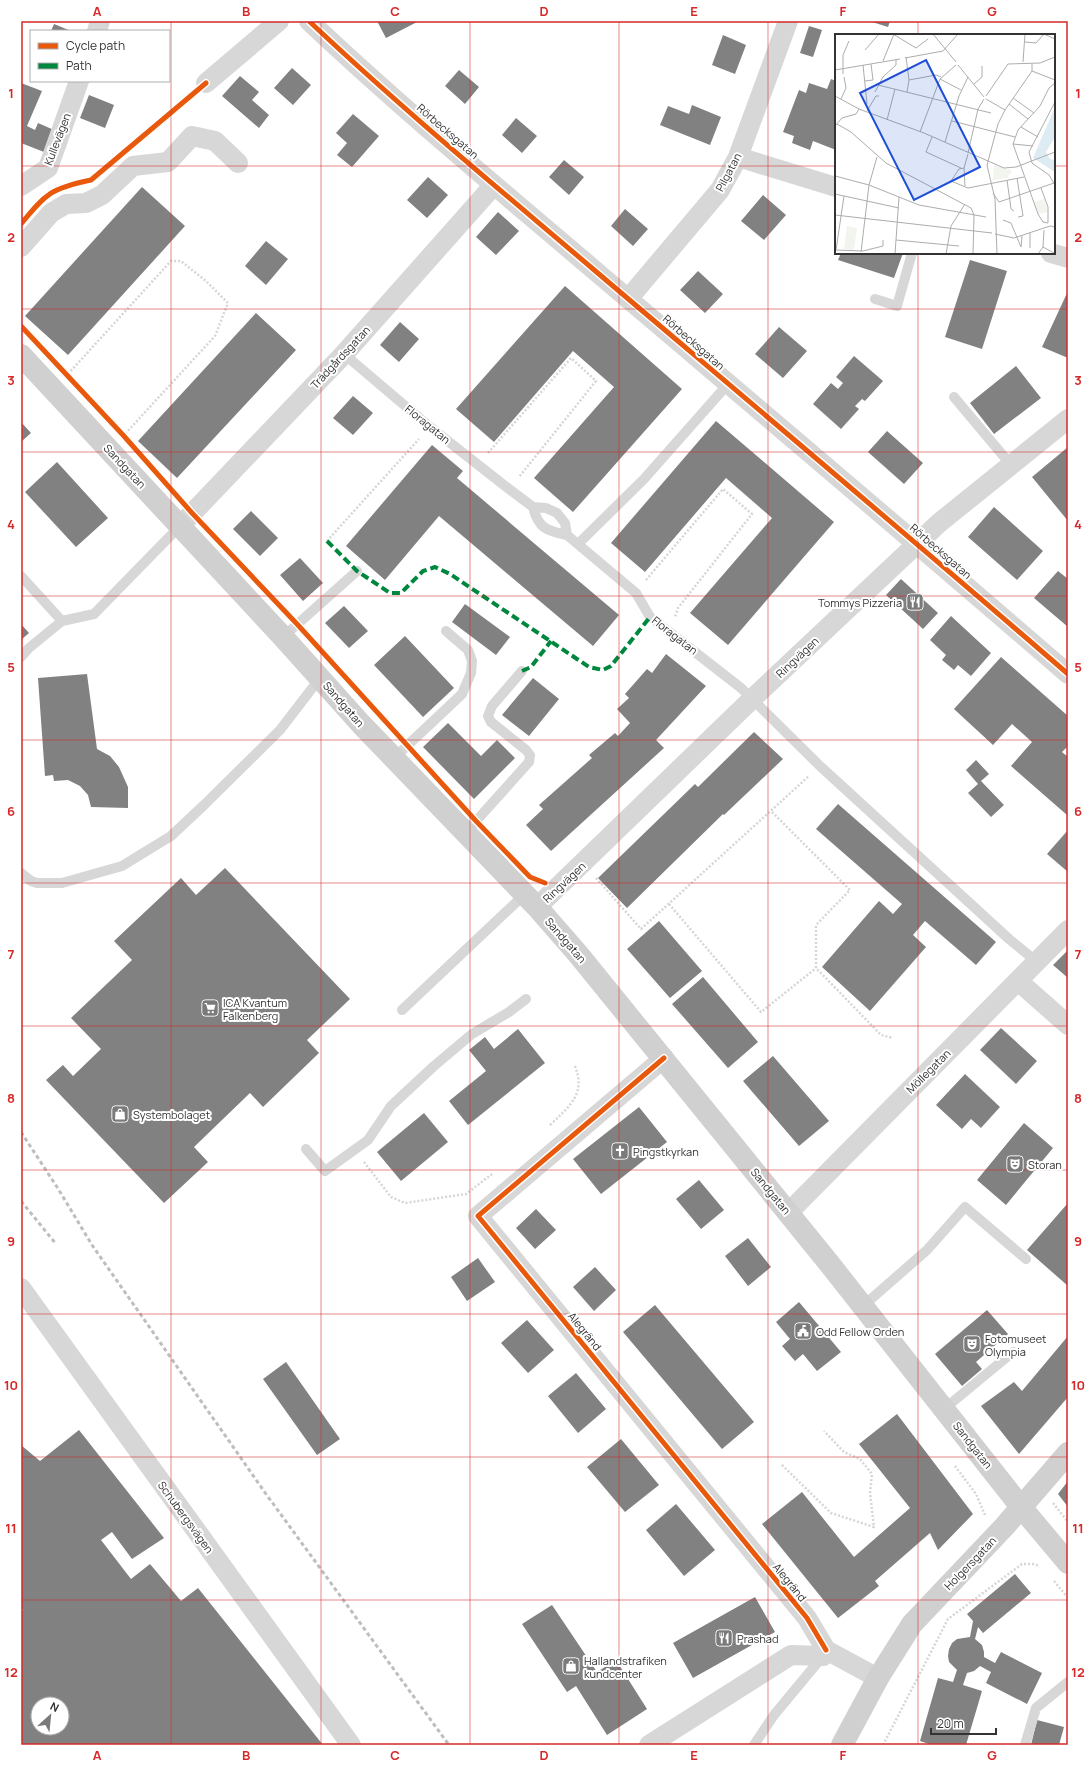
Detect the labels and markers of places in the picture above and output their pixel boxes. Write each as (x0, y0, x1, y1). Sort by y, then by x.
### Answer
restaurant icon: Tommys Pizzeria (905, 592, 925, 612)
place label: Tommys Pizzeria (818, 595, 902, 610)
place label: ICA Kvantum Falkenberg (223, 995, 287, 1023)
supermarket icon: ICA Kvantum Falkenberg (200, 998, 220, 1018)
shop icon: Systembolaget (110, 1104, 130, 1124)
place label: Systembolaget (133, 1107, 210, 1122)
church icon: Pingstkyrkan (610, 1141, 630, 1161)
place label: Pingstkyrkan (633, 1144, 699, 1159)
theatre icon: Storan (1005, 1154, 1025, 1174)
place label: Storan (1028, 1157, 1062, 1172)
public building icon: Odd Fellow Orden (793, 1321, 813, 1341)
place label: Odd Fellow Orden (816, 1324, 904, 1339)
place label: Fotomuseet Olympia (985, 1331, 1046, 1359)
theatre icon: Fotomuseet Olympia (962, 1334, 982, 1354)
restaurant icon: Prashad (714, 1628, 734, 1648)
place label: Prashad (737, 1631, 778, 1646)
place label: Hallandstrafiken kundcenter (584, 1653, 667, 1681)
shop icon: Hallandstrafiken kundcenter (561, 1656, 581, 1676)

